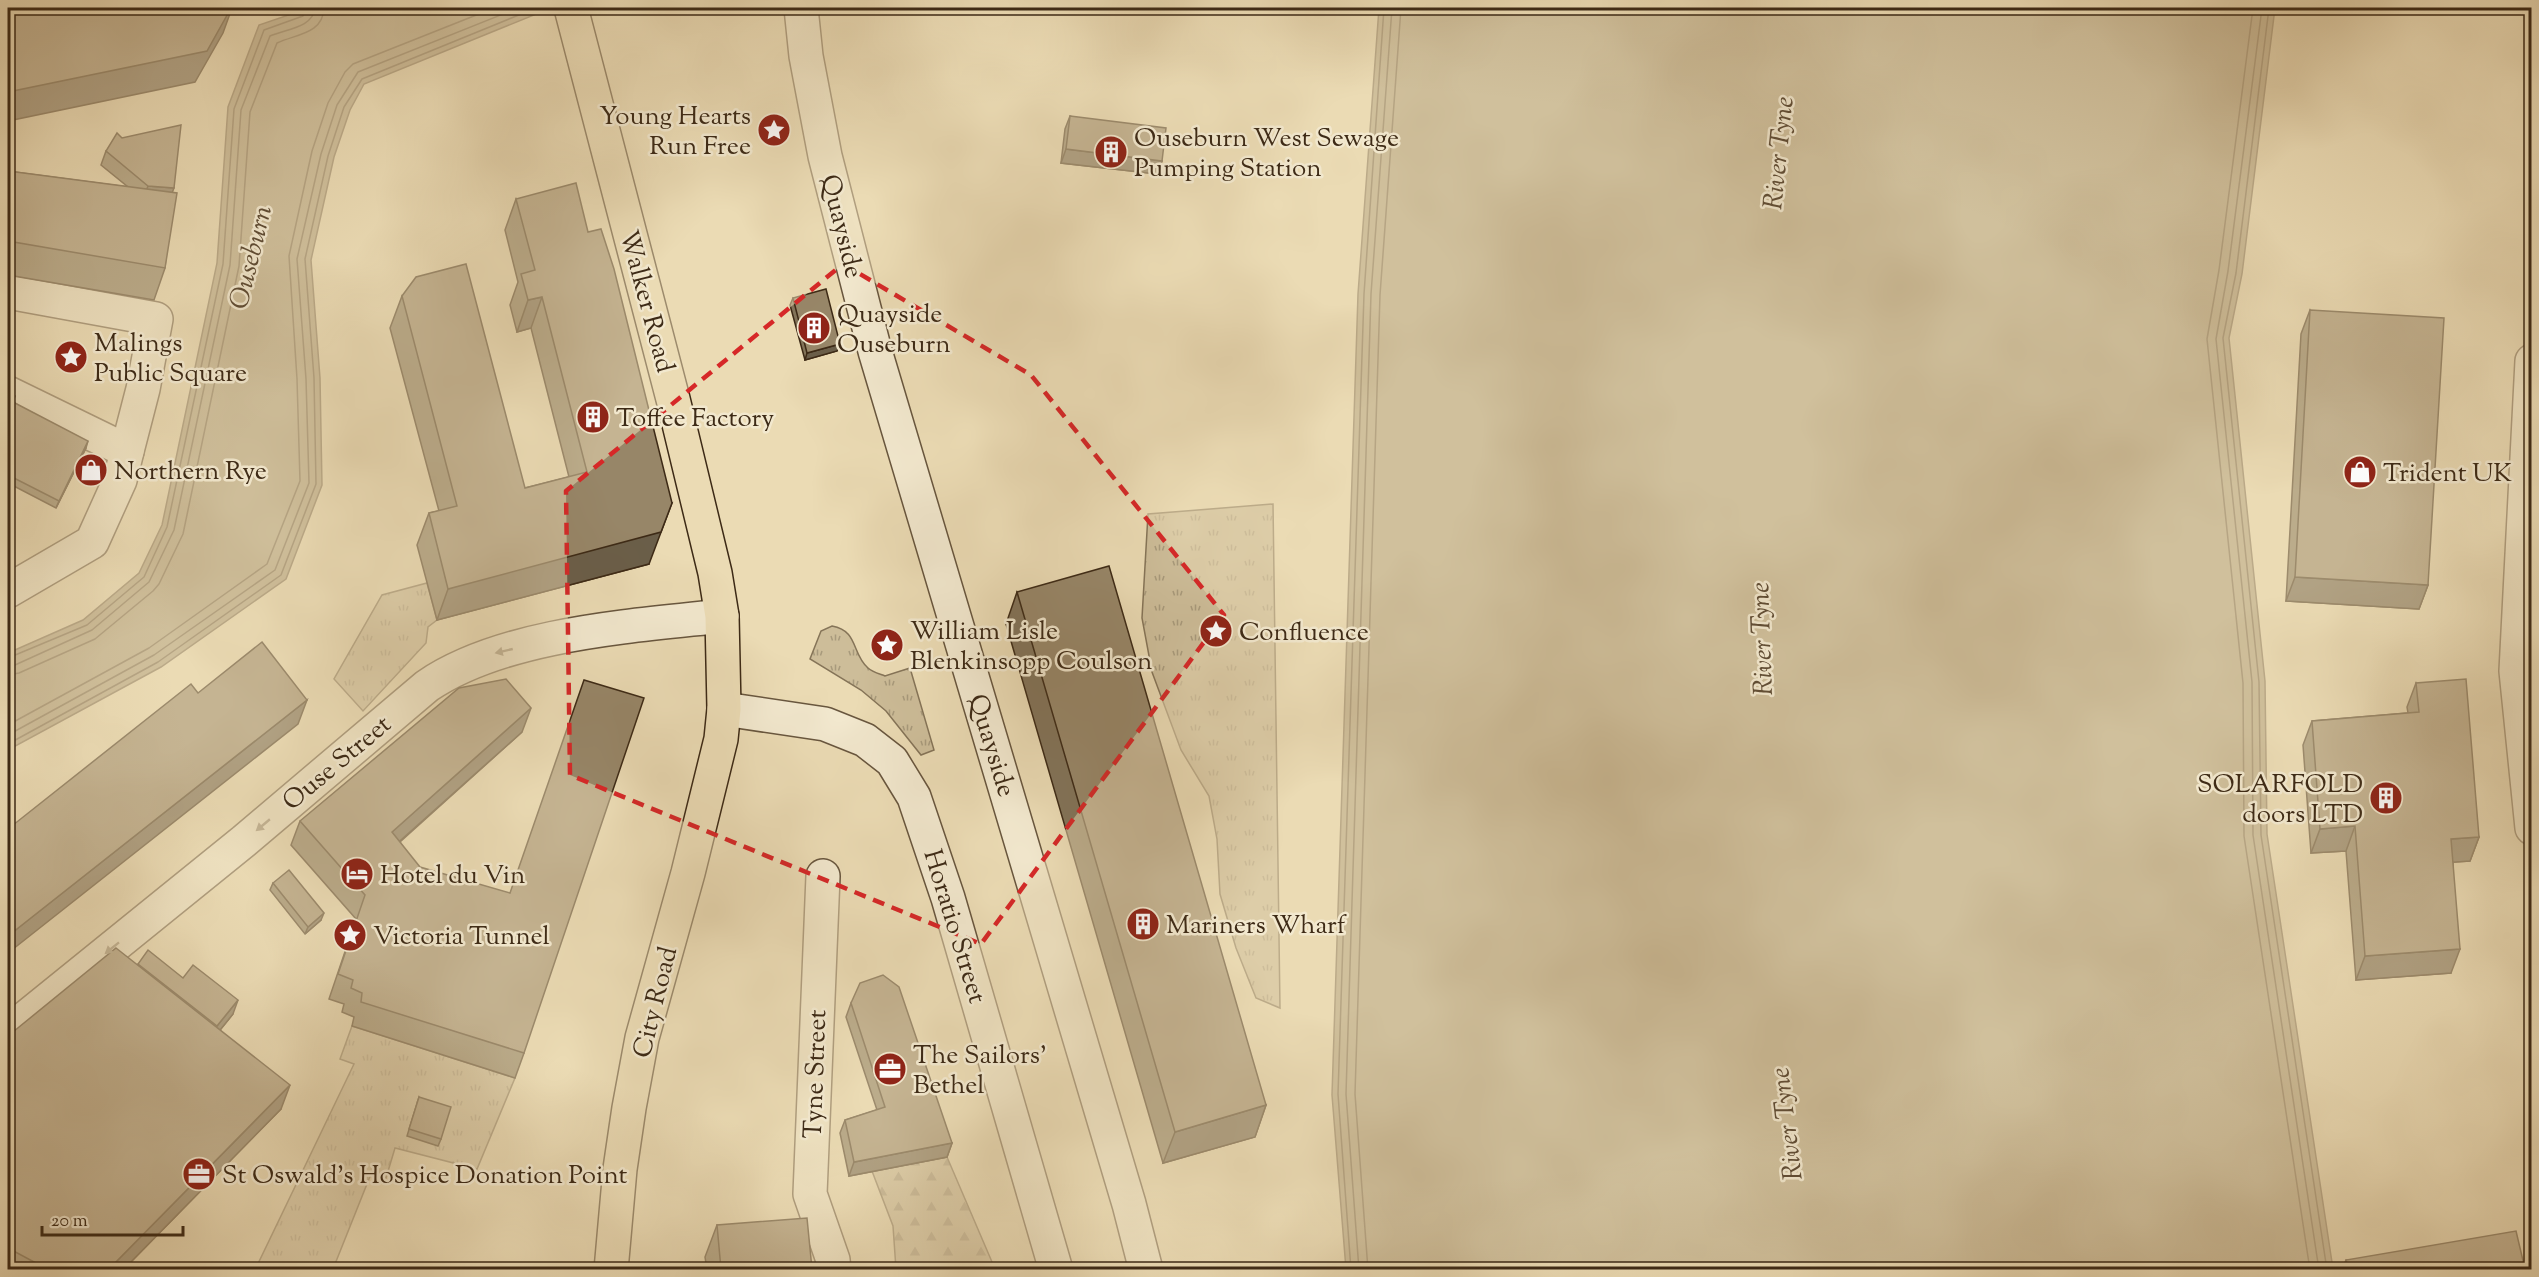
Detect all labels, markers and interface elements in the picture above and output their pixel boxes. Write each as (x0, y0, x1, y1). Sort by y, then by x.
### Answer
water label: River Tyne (1755, 95, 1806, 212)
place label: Young Hearts Run Free (599, 99, 751, 166)
place icon: Young Hearts Run Free (756, 112, 792, 148)
place label: Ouseburn West Sewage Pumping Station (1134, 121, 1399, 188)
building icon: Ouseburn West Sewage Pumping Station (1093, 134, 1129, 170)
street label: Quayside (810, 171, 871, 282)
water label: Ouseburn (221, 202, 284, 314)
street label: Walker Road (609, 226, 682, 377)
place label: Quayside Ouseburn (837, 297, 951, 364)
building icon: Quayside Ouseburn (796, 310, 832, 346)
place label: Malings Public Square (94, 326, 247, 393)
place icon: Malings Public Square (53, 339, 89, 375)
building icon: Toffee Factory (575, 399, 611, 435)
place label: Toffee Factory (616, 401, 774, 438)
shop icon: Northern Rye (73, 452, 109, 488)
place label: Northern Rye (114, 454, 267, 491)
shop icon: Trident UK (2342, 454, 2378, 490)
place label: Trident UK (2383, 456, 2512, 493)
water label: River Tyne (1742, 581, 1785, 696)
place icon: Confluence (1198, 613, 1234, 649)
place label: William Lisle Blenkinsopp Coulson (910, 614, 1152, 681)
place label: Confluence (1239, 615, 1369, 652)
place icon: William Lisle Blenkinsopp Coulson (869, 627, 905, 663)
one-way arrow (495, 647, 513, 657)
street label: Quayside (958, 690, 1024, 802)
street label: Ouse Street (275, 707, 400, 821)
place label: SOLARFOLD doors LTD (2197, 767, 2363, 834)
building icon: SOLARFOLD doors LTD (2368, 780, 2404, 816)
one-way arrow (255, 818, 271, 831)
street label: Horatio Street (913, 845, 995, 1008)
hotel icon: Hotel du Vin (339, 856, 375, 892)
place label: Hotel du Vin (380, 858, 525, 895)
building icon: Mariners Wharf (1125, 906, 1161, 942)
place label: Mariners Wharf (1166, 908, 1347, 945)
place icon: Victoria Tunnel (332, 917, 368, 953)
place label: Victoria Tunnel (373, 919, 550, 956)
one-way arrow (104, 941, 119, 953)
street label: City Road (625, 943, 688, 1062)
street label: Tyne Street (796, 1009, 837, 1139)
place label: The Sailors' Bethel (913, 1038, 1047, 1105)
office icon: The Sailors' Bethel (872, 1051, 908, 1087)
water label: River Tyne (1762, 1065, 1815, 1182)
office icon: St Oswald's Hospice Donation Point (181, 1156, 217, 1192)
place label: St Oswald's Hospice Donation Point (222, 1158, 628, 1195)
scale bar (42, 1199, 183, 1237)
text: 20 m (51, 1209, 88, 1235)

